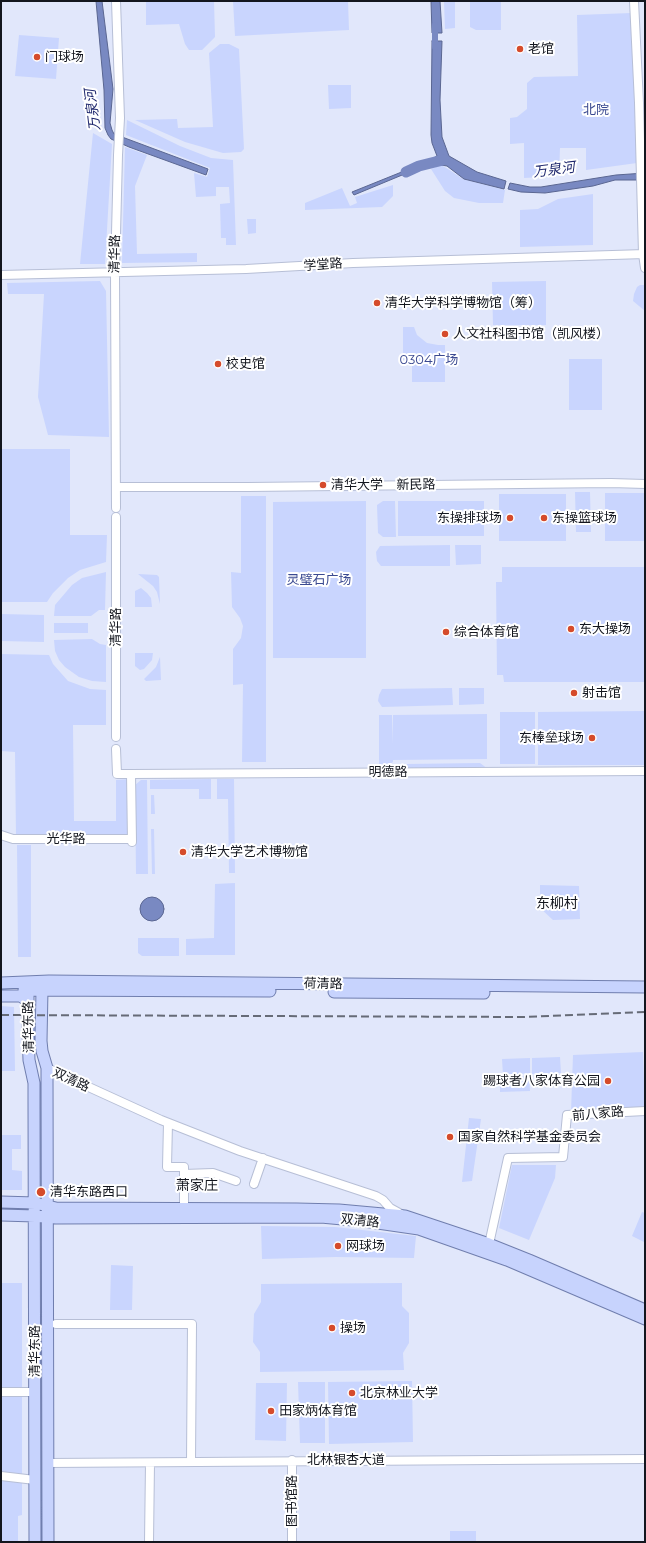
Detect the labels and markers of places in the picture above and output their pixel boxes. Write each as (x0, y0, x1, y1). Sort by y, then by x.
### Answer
place label: 老馆 (528, 41, 554, 57)
marker: 老馆 (515, 44, 525, 54)
place label: 门球场 (45, 49, 84, 65)
marker: 门球场 (32, 52, 42, 62)
place label: 清华大学科学博物馆（筹） (385, 295, 541, 311)
marker: 清华大学科学博物馆（筹） (372, 298, 382, 308)
place label: 人文社科图书馆（凯风楼） (453, 326, 609, 342)
marker: 人文社科图书馆（凯风楼） (440, 329, 450, 339)
place label: 校史馆 (226, 356, 265, 372)
marker: 校史馆 (213, 359, 223, 369)
place label: 清华大学 (331, 477, 383, 493)
marker: 清华大学 (318, 480, 328, 490)
place label: 东操排球场 (437, 510, 502, 526)
place label: 东操篮球场 (552, 510, 617, 526)
marker: 东操排球场 (505, 513, 515, 523)
marker: 东操篮球场 (539, 513, 549, 523)
place label: 东大操场 (579, 621, 631, 637)
place label: 综合体育馆 (454, 624, 519, 640)
marker: 东大操场 (566, 624, 576, 634)
marker: 综合体育馆 (441, 627, 451, 637)
place label: 射击馆 (582, 685, 621, 701)
marker: 射击馆 (569, 688, 579, 698)
place label: 东棒垒球场 (519, 730, 584, 746)
marker: 东棒垒球场 (587, 733, 597, 743)
place label: 清华大学艺术博物馆 (191, 844, 308, 860)
marker: 清华大学艺术博物馆 (178, 847, 188, 857)
place label: 踢球者八家体育公园 (483, 1073, 600, 1089)
marker: 踢球者八家体育公园 (603, 1076, 613, 1086)
place label: 国家自然科学基金委员会 (458, 1129, 601, 1145)
marker: 国家自然科学基金委员会 (445, 1132, 455, 1142)
place label: 清华东路西口 (50, 1184, 128, 1200)
marker: 清华东路西口 (35, 1186, 47, 1198)
place label: 网球场 (346, 1238, 385, 1254)
marker: 网球场 (333, 1241, 343, 1251)
place label: 操场 (340, 1320, 366, 1336)
marker: 操场 (327, 1323, 337, 1333)
place label: 北京林业大学 (360, 1385, 438, 1401)
marker: 北京林业大学 (347, 1388, 357, 1398)
place label: 田家炳体育馆 (279, 1403, 357, 1419)
marker: 田家炳体育馆 (266, 1406, 276, 1416)

